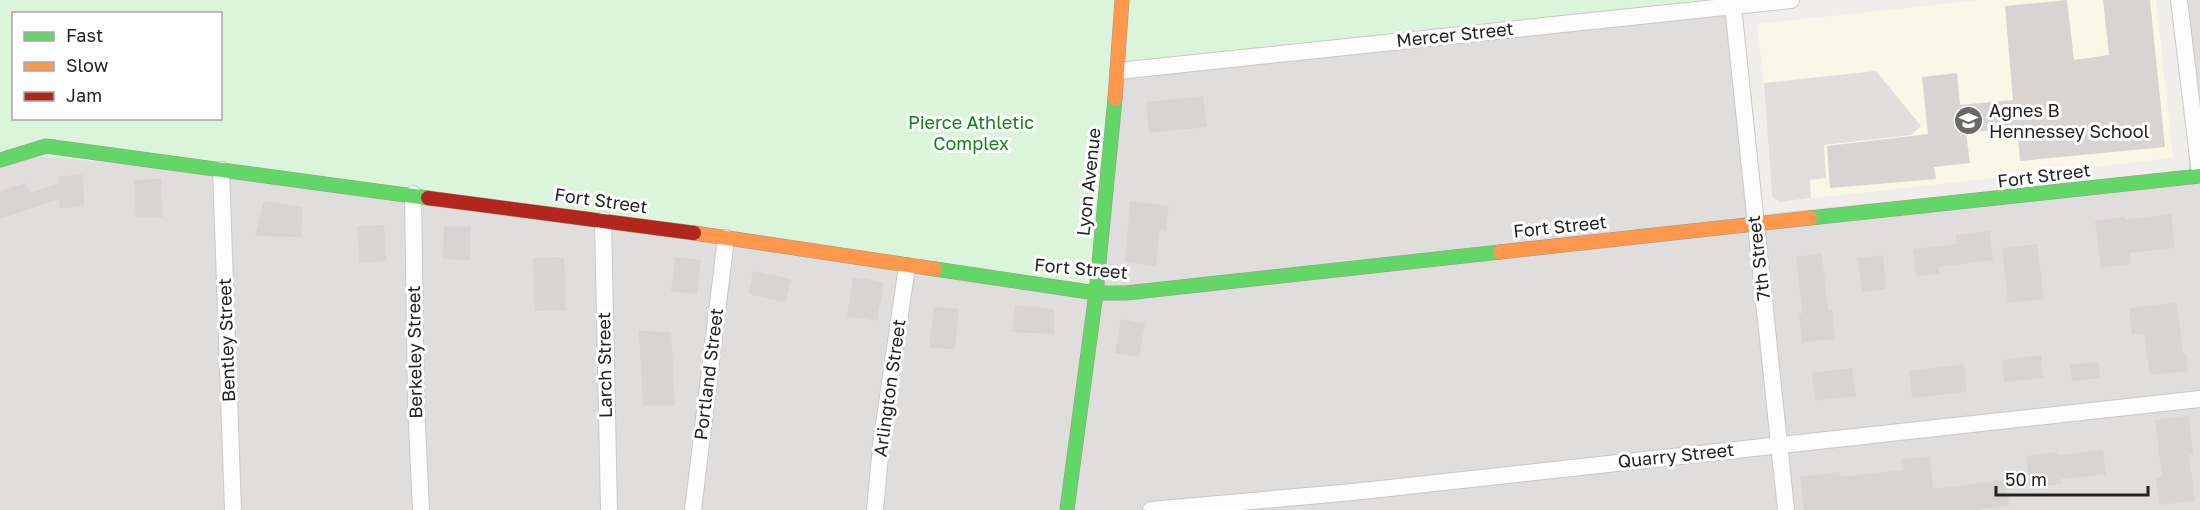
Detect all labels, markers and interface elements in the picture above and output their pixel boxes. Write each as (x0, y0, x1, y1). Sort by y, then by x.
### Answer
legend (12, 12, 222, 120)
street label: Mercer Street (1395, 17, 1515, 51)
text: Fast (66, 24, 103, 46)
text: Slow (66, 54, 109, 76)
text: Jam (66, 84, 102, 106)
place label: Agnes B Hennessey School (1989, 99, 2149, 142)
school or university icon: Agnes B Hennessey School (1952, 105, 1984, 137)
park label: Pierce Athletic Complex (908, 111, 1034, 154)
street label: Lyon Avenue (1071, 127, 1105, 237)
street label: Fort Street (1996, 158, 2092, 192)
street label: Fort Street (553, 183, 649, 217)
street label: Fort Street (1512, 210, 1608, 242)
street label: 7th Street (1742, 214, 1774, 302)
street label: Fort Street (1033, 253, 1129, 283)
street label: Bentley Street (213, 278, 239, 402)
street label: Berkeley Street (402, 285, 426, 419)
street label: Portland Street (689, 307, 727, 441)
street label: Larch Street (592, 312, 616, 418)
street label: Arlington Street (868, 318, 910, 458)
street label: Quarry Street (1617, 438, 1735, 472)
scale bar (1996, 459, 2148, 497)
text: 50 m (2005, 468, 2047, 490)

